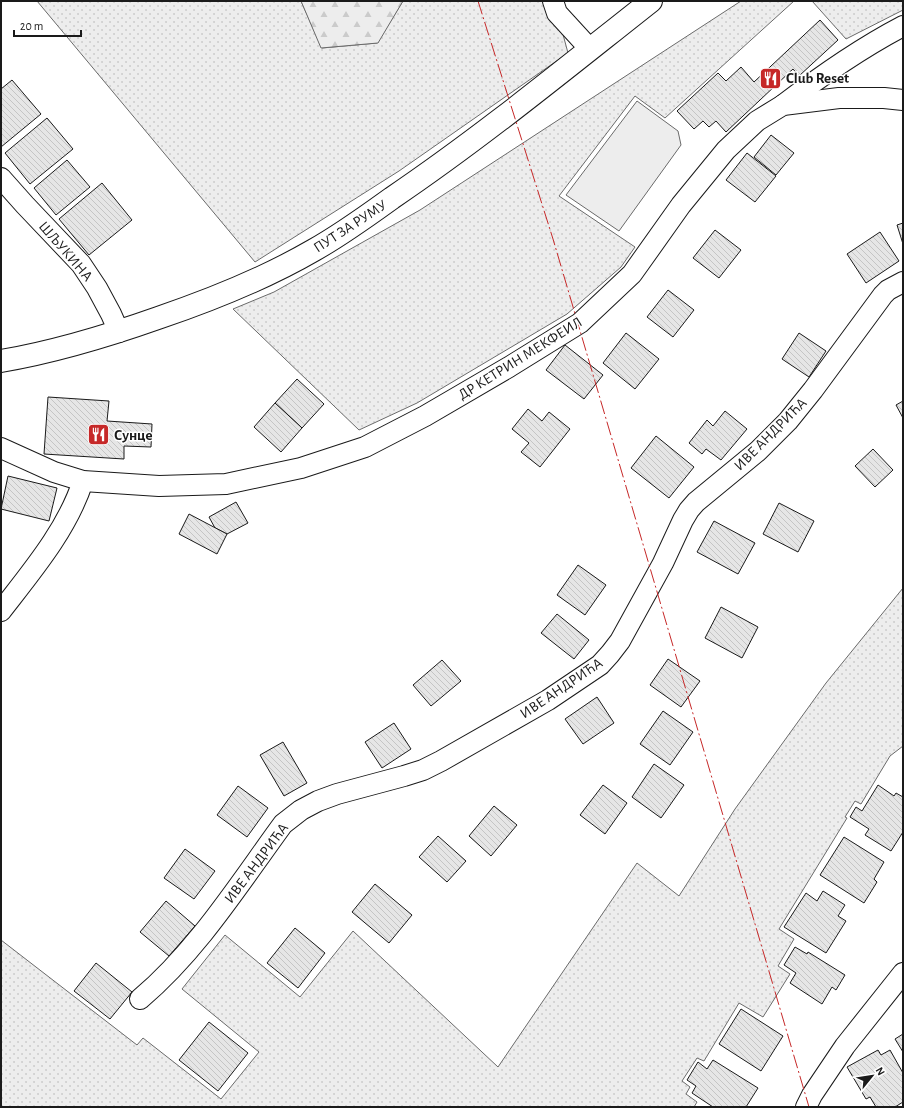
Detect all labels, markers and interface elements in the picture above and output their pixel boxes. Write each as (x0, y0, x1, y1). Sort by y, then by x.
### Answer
scale bar (14, 12, 81, 38)
text: 20 m (20, 20, 43, 32)
restaurant icon: Club Reset (758, 65, 784, 91)
place label: Club Reset (786, 71, 849, 86)
street label: ПУТ ЗА РУМУ (311, 197, 390, 256)
street label: ШЉУКИНА (36, 219, 96, 284)
street label: ДР КЕТРИН МЕКФЕИЛ (456, 314, 585, 403)
street label: ИВЕ АНДРИЋА (731, 395, 810, 474)
restaurant icon: Сунце (86, 422, 112, 448)
place label: Сунце (114, 428, 153, 443)
street label: ИВЕ АНДРИЋА (517, 655, 605, 721)
street label: ИВЕ АНДРИЋА (222, 820, 291, 906)
north arrow (852, 1056, 892, 1096)
text: N (874, 1065, 887, 1077)

